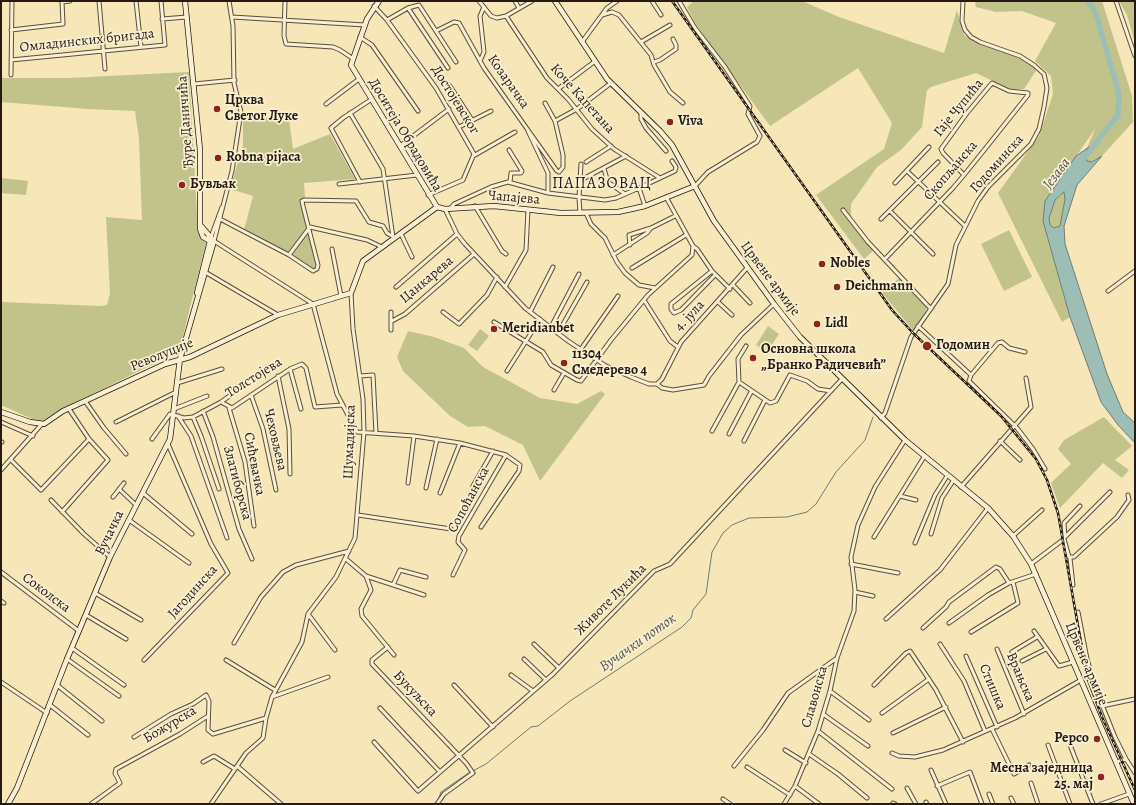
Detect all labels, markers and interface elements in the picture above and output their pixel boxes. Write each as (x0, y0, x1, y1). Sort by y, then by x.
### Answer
street label: Омладинских бригада (19, 26, 155, 56)
street label: Козарачка (483, 52, 533, 112)
street label: Коче Капетана (546, 61, 618, 137)
street label: Достојевског (427, 63, 483, 137)
street label: Ђуре Даничића (174, 75, 198, 169)
street label: Доситеја Обрадовића (365, 75, 445, 195)
street label: Гаје Чупића (931, 76, 987, 140)
place label: Црква Светог Луке (225, 93, 298, 126)
marker: Црква Светог Луке (212, 104, 222, 114)
place label: Viva (678, 114, 703, 130)
marker: Viva (665, 117, 675, 127)
street label: Годоминска (967, 132, 1027, 196)
street label: Скопљанска (921, 138, 981, 204)
place label: Robna pijaca (226, 150, 301, 166)
marker: Robna pijaca (213, 153, 223, 163)
water label: Језава (1039, 155, 1075, 193)
district label: ПАПАЗОВАЦ (552, 174, 652, 194)
place label: Бувљак (190, 177, 236, 193)
marker: Бувљак (177, 180, 187, 190)
street label: Чапајева (487, 187, 541, 209)
street label: Црвене армије (737, 238, 803, 320)
street label: Цанкарева (397, 253, 457, 307)
place label: Nobles (830, 256, 870, 272)
marker: Nobles (817, 259, 827, 269)
place label: Deichmann (845, 279, 913, 295)
marker: Deichmann (832, 282, 842, 292)
street label: 4. јула (671, 297, 709, 335)
place label: Lidl (825, 316, 848, 332)
marker: Lidl (812, 319, 822, 329)
place label: Meridianbet (502, 321, 574, 337)
marker: Meridianbet (489, 324, 499, 334)
street label: Револуције (128, 335, 196, 375)
place label: Годомин (936, 338, 990, 354)
marker: Годомин (921, 340, 933, 352)
place label: Основна школа „Бранко Радичевић” (761, 342, 886, 374)
place label: 11304 Смедерево 4 (572, 347, 647, 380)
marker: Основна школа „Бранко Радичевић” (748, 353, 758, 363)
street label: Толстојева (223, 354, 285, 402)
marker: 11304 Смедерево 4 (559, 358, 569, 368)
street label: Шумадијска (340, 404, 360, 480)
street label: Чеховљева (260, 407, 290, 473)
street label: Сићевачка (240, 431, 268, 497)
street label: Златиборска (219, 444, 255, 522)
street label: Сопоћанска (445, 464, 493, 536)
street label: Вучачка (92, 508, 128, 558)
street label: Животе Лукића (572, 561, 650, 639)
street label: Јагодинска (165, 562, 221, 622)
street label: Соколска (19, 569, 73, 617)
water label: Вучачки поток (596, 610, 680, 676)
street label: Црвене армије (1061, 620, 1111, 708)
street label: Врањска (1002, 650, 1038, 704)
street label: Стишка (975, 662, 1009, 712)
street label: Славонска (798, 664, 832, 730)
street label: Букуљска (389, 667, 441, 721)
street label: Божурска (140, 703, 200, 747)
place label: Pepco (1054, 731, 1089, 747)
marker: Pepco (1092, 734, 1102, 744)
place label: Месна заједница 25. мај (990, 761, 1093, 794)
marker: Месна заједница 25. мај (1096, 772, 1106, 782)

